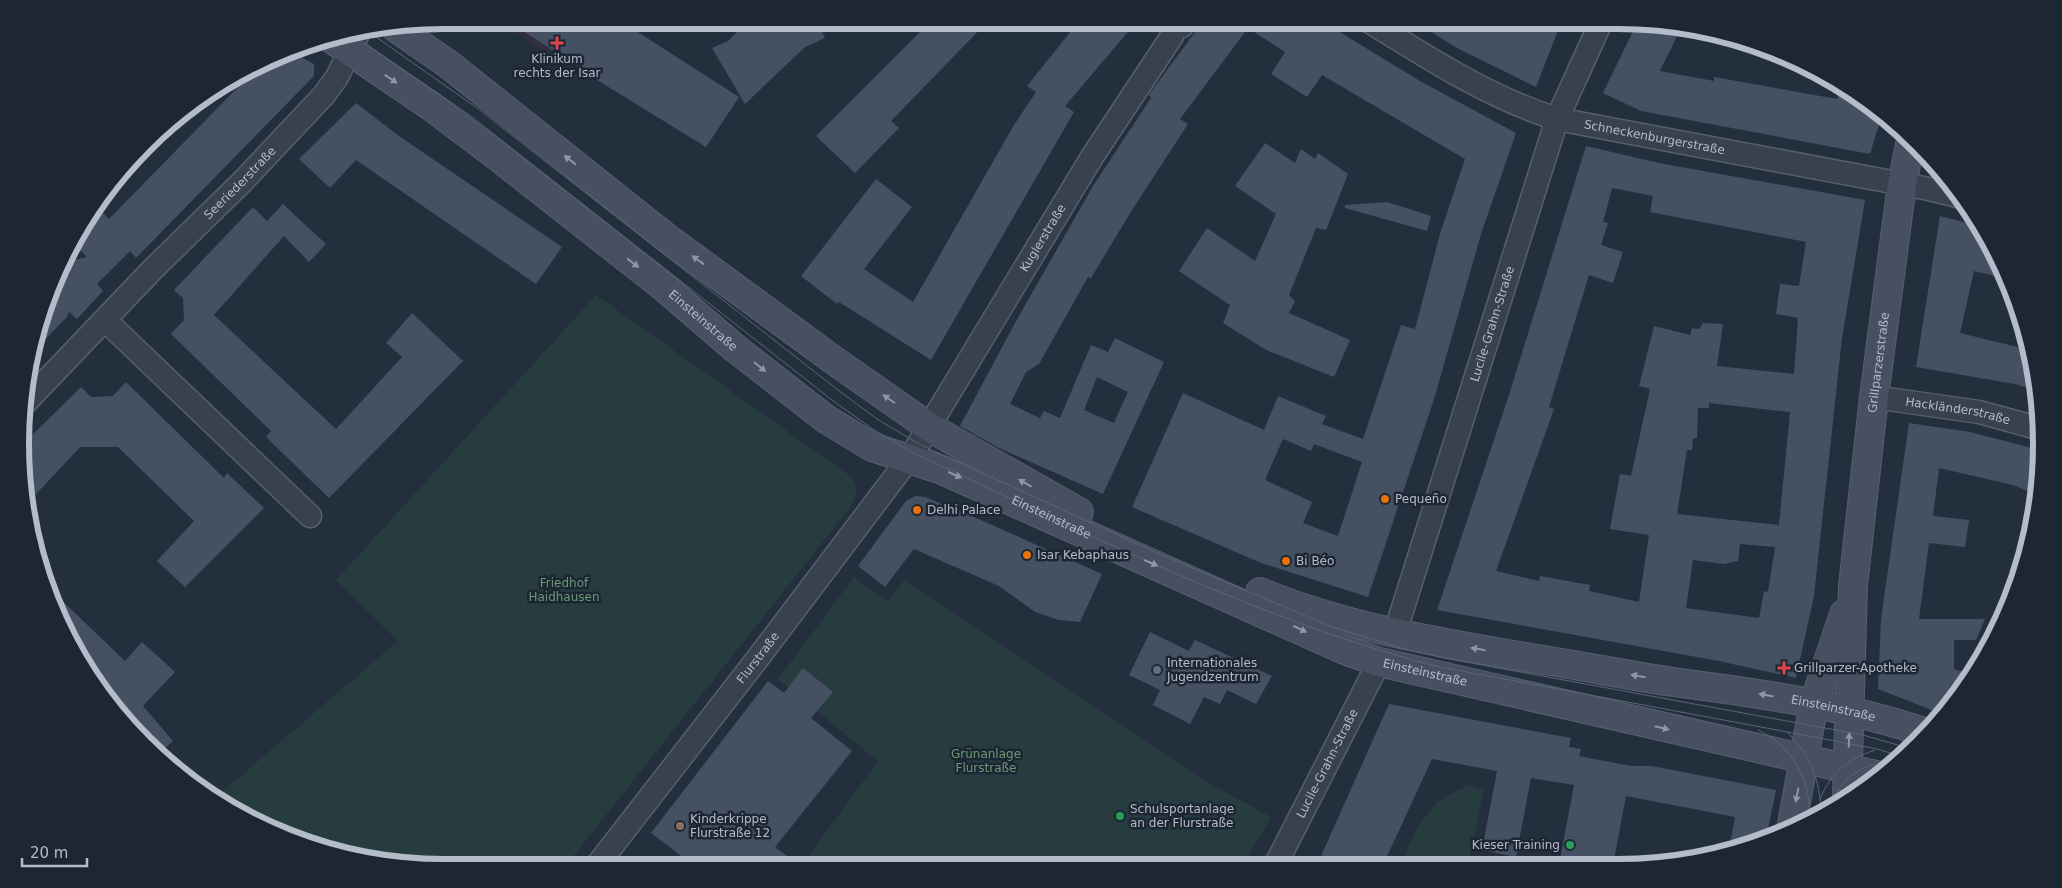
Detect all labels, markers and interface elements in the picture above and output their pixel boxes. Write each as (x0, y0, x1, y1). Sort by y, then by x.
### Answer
marker: Klinikum rechts der Isar (550, 36, 564, 50)
place label: Klinikum rechts der Isar (514, 52, 600, 80)
one-way arrow (384, 74, 398, 84)
street label: Schneckenburgerstraße (1583, 117, 1726, 157)
street label: Seeriederstraße (201, 144, 279, 222)
one-way arrow (564, 155, 577, 166)
street label: Kuglerstraße (1017, 202, 1069, 274)
one-way arrow (691, 255, 705, 265)
one-way arrow (626, 258, 639, 269)
street label: Lucile-Grahn-Straße (1468, 264, 1517, 383)
street label: Einsteinstraße (666, 287, 740, 354)
street label: Grillparzerstraße (1865, 312, 1892, 413)
one-way arrow (753, 362, 766, 373)
one-way arrow (882, 394, 896, 404)
street label: Hackländerstraße (1904, 395, 2012, 427)
one-way arrow (948, 472, 962, 480)
one-way arrow (1018, 478, 1031, 487)
place label: Pequeño (1395, 492, 1447, 506)
street label: Einsteinstraße (1009, 493, 1093, 542)
marker: Pequeño (1379, 493, 1391, 505)
place label: Delhi Palace (927, 503, 1000, 517)
marker: Delhi Palace (911, 504, 923, 516)
place label: Isar Kebaphaus (1037, 548, 1129, 562)
marker: Isar Kebaphaus (1021, 549, 1033, 561)
place label: Bi Béo (1296, 554, 1334, 568)
marker: Bi Béo (1280, 555, 1292, 567)
one-way arrow (1144, 560, 1158, 568)
park label: Friedhof Haidhausen (528, 576, 600, 604)
one-way arrow (1293, 625, 1307, 633)
street label: Flurstraße (734, 629, 782, 686)
one-way arrow (1469, 644, 1485, 652)
place label: Internationales Jugendzentrum (1166, 656, 1259, 684)
street label: Einsteinstraße (1382, 656, 1469, 689)
place label: Grillparzer-Apotheke (1794, 661, 1917, 675)
marker: Grillparzer-Apotheke (1778, 662, 1790, 674)
marker: Internationales Jugendzentrum (1151, 664, 1163, 676)
one-way arrow (1629, 671, 1645, 679)
one-way arrow (1759, 691, 1774, 699)
street label: Einsteinstraße (1790, 692, 1877, 724)
street label: Lucile-Grahn-Straße (1294, 707, 1361, 820)
one-way arrow (1655, 724, 1670, 732)
one-way arrow (1845, 732, 1853, 748)
park label: Grünanlage Flurstraße (951, 747, 1021, 775)
one-way arrow (1793, 787, 1801, 803)
place label: Schulsportanlage an der Flurstraße (1130, 802, 1234, 830)
marker: Schulsportanlage an der Flurstraße (1114, 810, 1126, 822)
place label: Kinderkrippe Flurstraße 12 (690, 812, 770, 840)
marker: Kinderkrippe Flurstraße 12 (674, 820, 686, 832)
scale bar (22, 836, 88, 868)
place label: Kieser Training (1472, 838, 1560, 852)
marker: Kieser Training (1564, 839, 1576, 851)
text: 20 m (30, 844, 68, 862)

